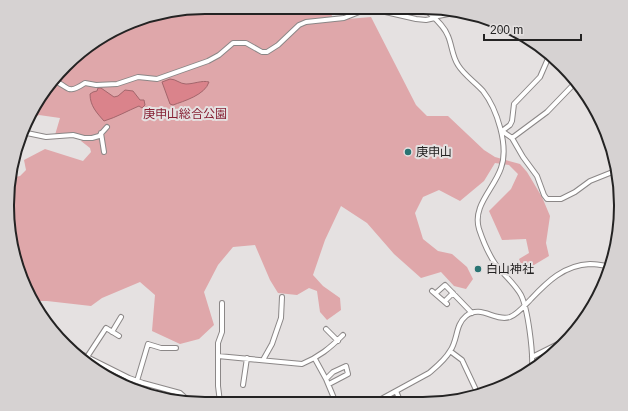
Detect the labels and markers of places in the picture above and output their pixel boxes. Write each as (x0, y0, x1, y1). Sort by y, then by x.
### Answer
place label: 庚申山 (416, 145, 452, 159)
marker: 庚申山 (403, 147, 413, 157)
place label: 白山神社 (486, 262, 534, 276)
marker: 白山神社 (473, 264, 483, 274)

